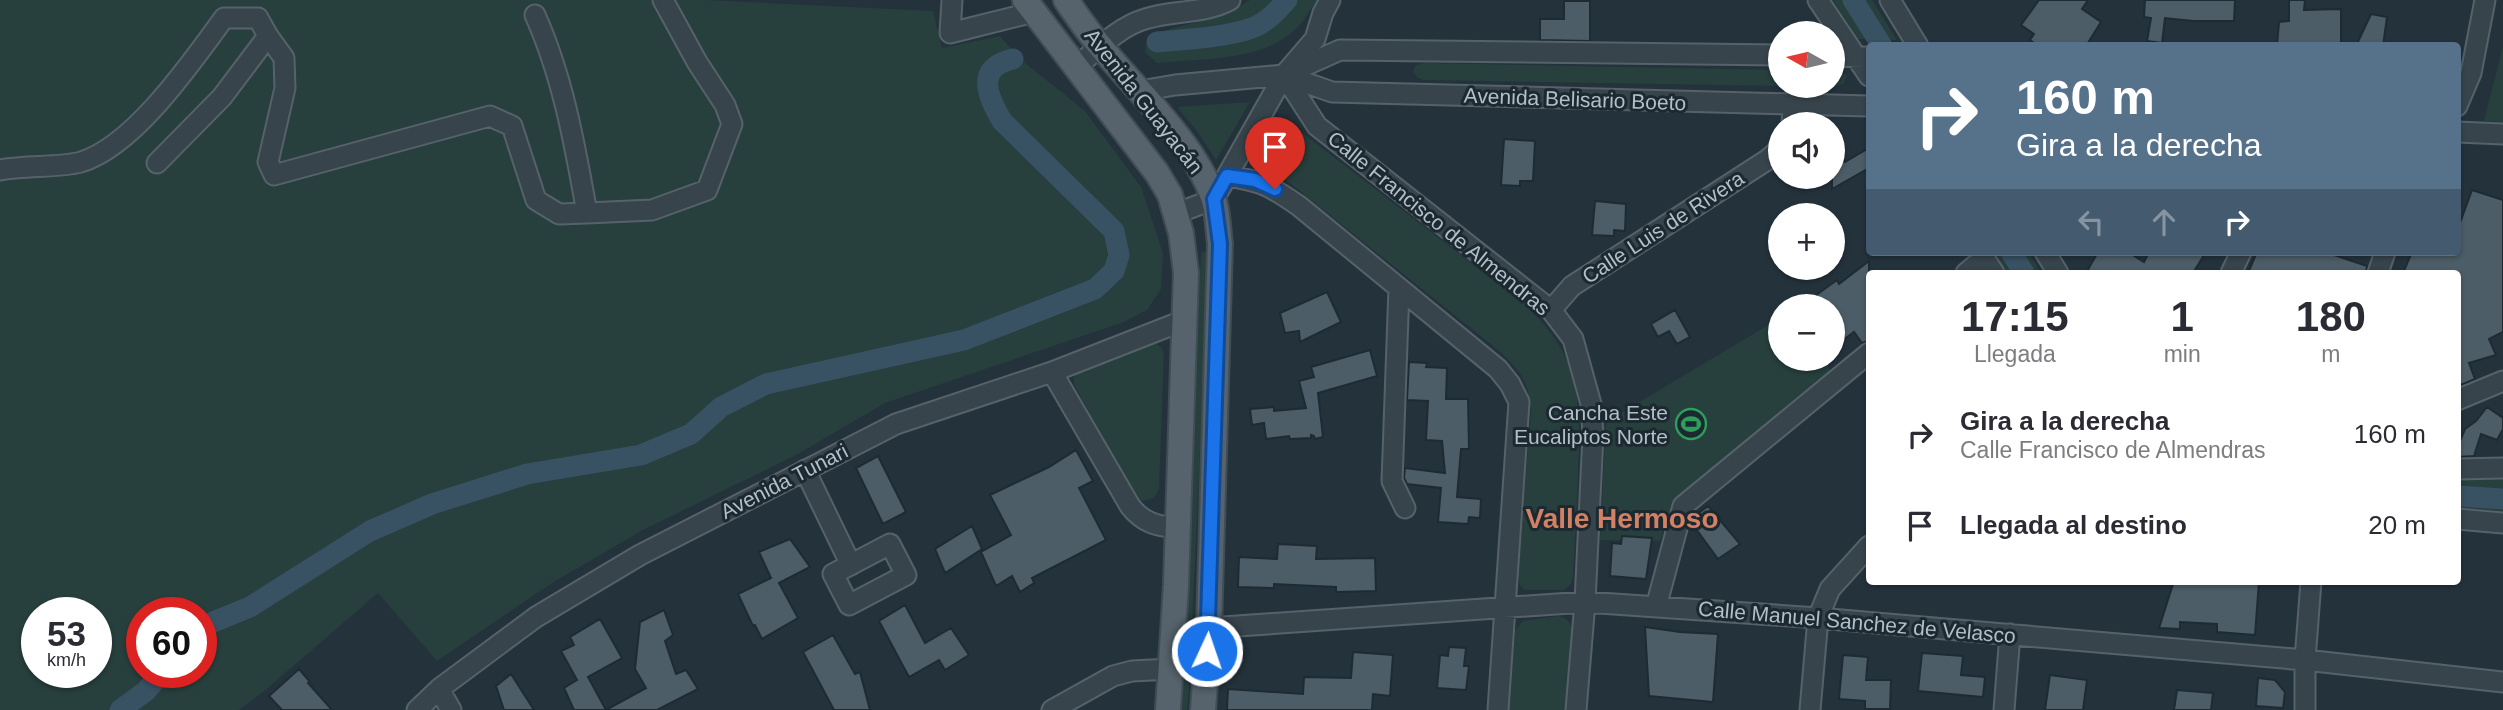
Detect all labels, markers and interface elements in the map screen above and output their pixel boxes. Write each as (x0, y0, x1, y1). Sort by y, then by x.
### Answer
north arrow (1768, 21, 1844, 98)
map controls (1768, 21, 1845, 371)
street label: Avenida Guayacán (1080, 24, 1208, 178)
icon: right (1901, 70, 1992, 161)
text: 160 m (2016, 70, 2155, 124)
street label: Avenida Belisario Boeto (1463, 84, 1687, 114)
button: sound (1768, 112, 1845, 189)
pin (1245, 117, 1305, 189)
street label: Calle Francisco de Almendras (1323, 126, 1555, 320)
text: Gira a la derecha (2016, 127, 2261, 163)
icon: arrive (1256, 128, 1294, 166)
street label: Calle Luis de Rivera (1578, 166, 1748, 288)
button: + (1768, 203, 1845, 280)
icon: left (2072, 203, 2110, 241)
icon: ahead (2145, 203, 2183, 241)
icon: right (2218, 203, 2256, 241)
text: 17:15 (1961, 293, 2069, 340)
text: 1 (2170, 293, 2194, 340)
text: 180 (2296, 293, 2366, 340)
button: − (1768, 294, 1845, 371)
text: Llegada (1974, 341, 2056, 367)
text: min (2164, 341, 2201, 367)
text: m (2321, 341, 2340, 367)
place label: Cancha Este Eucaliptos Norte (1514, 401, 1668, 448)
text: Gira a la derecha (1960, 406, 2170, 436)
sports icon: Cancha Este Eucaliptos Norte (1674, 407, 1708, 441)
icon: right (1901, 416, 1939, 454)
text: 160 m (2354, 419, 2426, 449)
text: Calle Francisco de Almendras (1960, 437, 2266, 463)
street label: Avenida Tunari (717, 439, 851, 523)
district label: Valle Hermoso (1526, 503, 1718, 534)
icon: arrive (1901, 507, 1939, 545)
text: Llegada al destino (1960, 510, 2187, 540)
text: 20 m (2368, 510, 2426, 540)
speed limit sign: 60 (126, 597, 217, 688)
street label: Calle Manuel Sanchez de Velasco (1697, 597, 2017, 647)
text: 53 (47, 614, 86, 653)
position arrow (1170, 614, 1244, 688)
text: km/h (47, 650, 86, 670)

